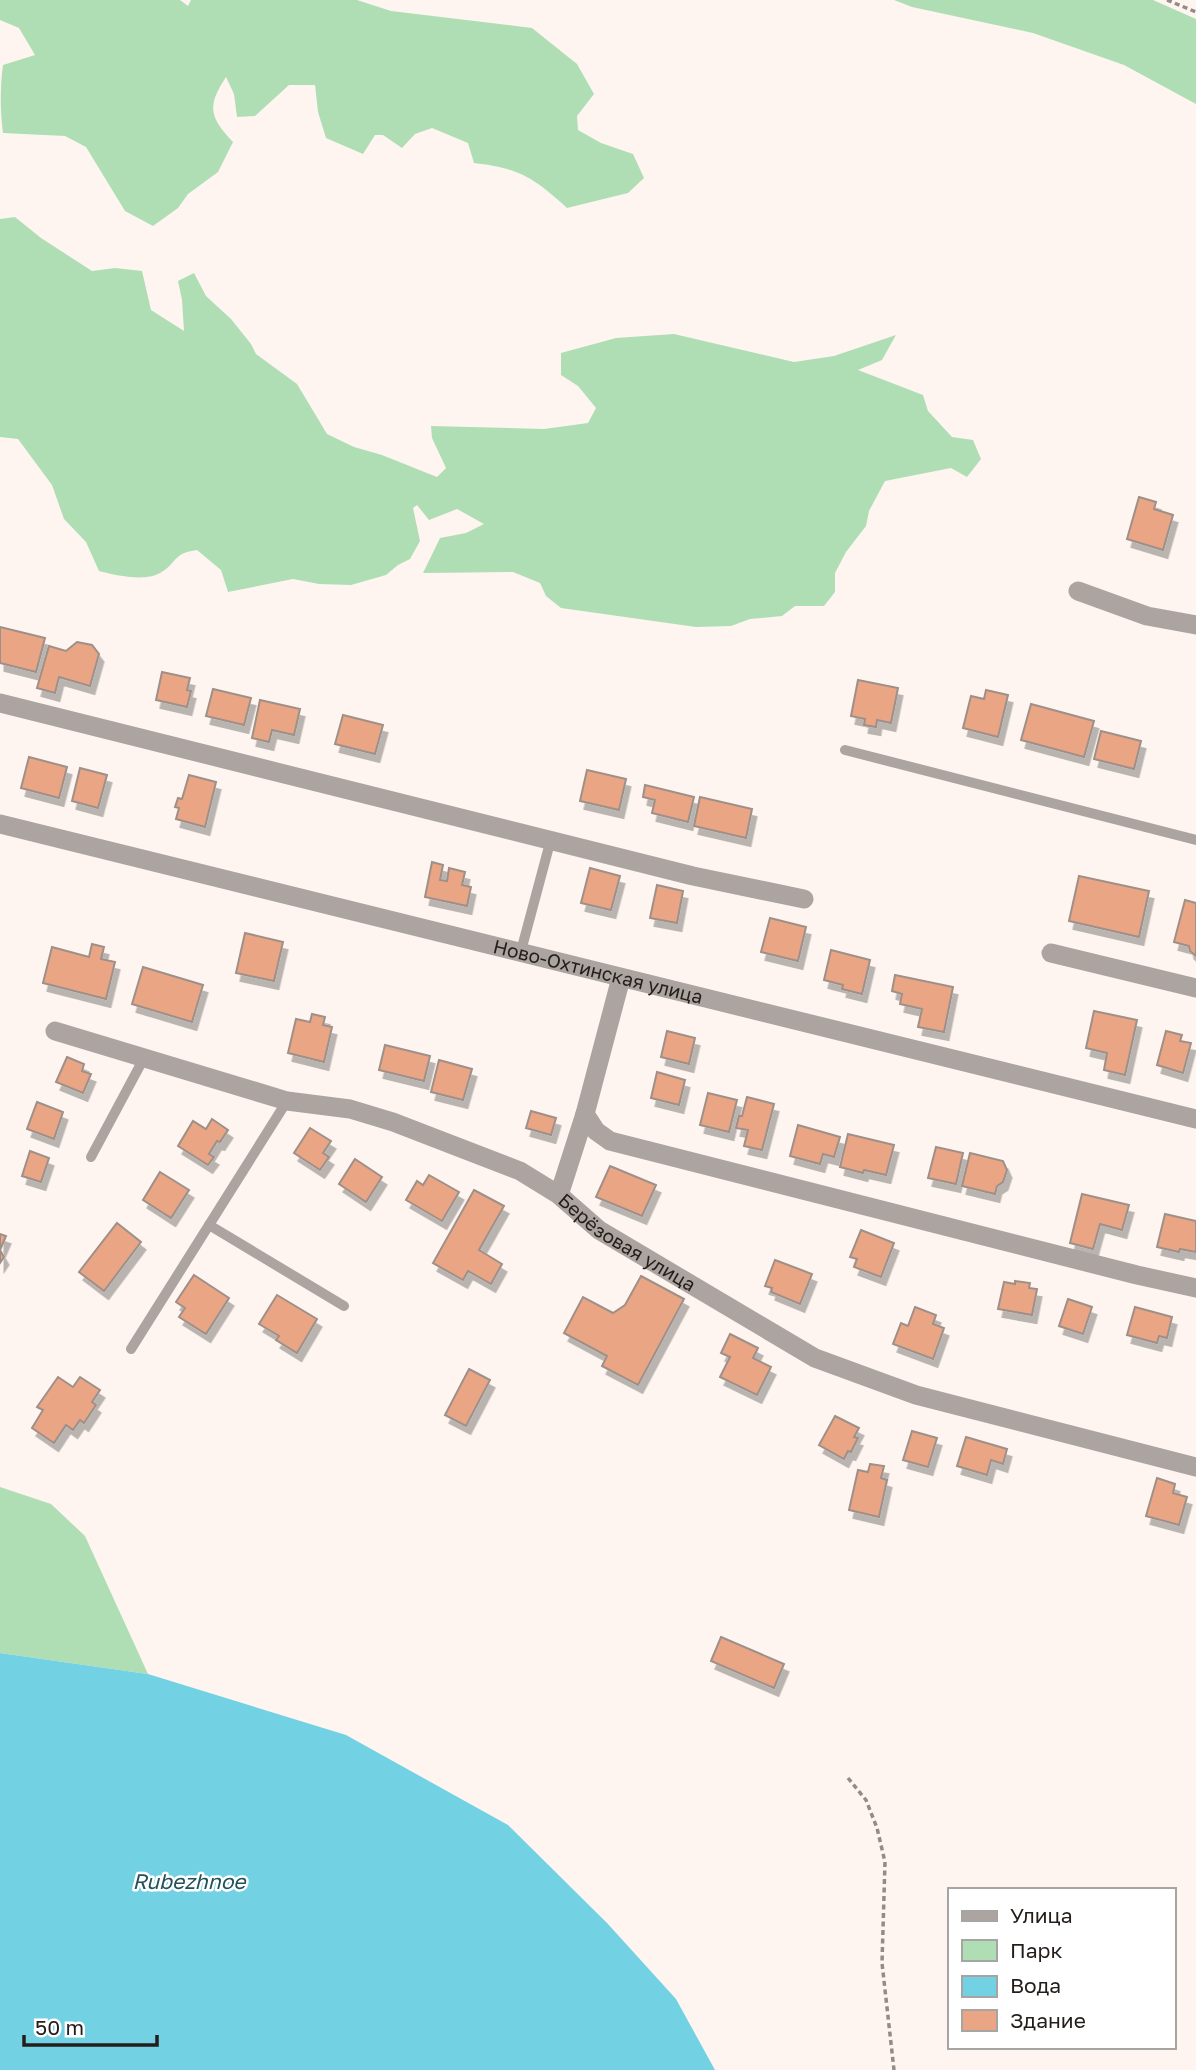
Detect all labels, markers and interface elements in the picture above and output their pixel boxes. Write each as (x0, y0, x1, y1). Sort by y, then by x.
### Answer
street label: Ново-Охтинская улица (491, 934, 705, 1008)
street label: Берёзовая улица (554, 1188, 700, 1296)
water label: Rubezhnoe (133, 1868, 247, 1894)
legend (948, 1888, 1175, 2049)
text: Улица (1010, 1902, 1073, 1928)
text: Парк (1010, 1937, 1063, 1963)
text: Вода (1010, 1972, 1061, 1998)
scale bar (24, 2004, 158, 2048)
text: Здание (1010, 2007, 1086, 2033)
text: 50 m (35, 2014, 84, 2040)

